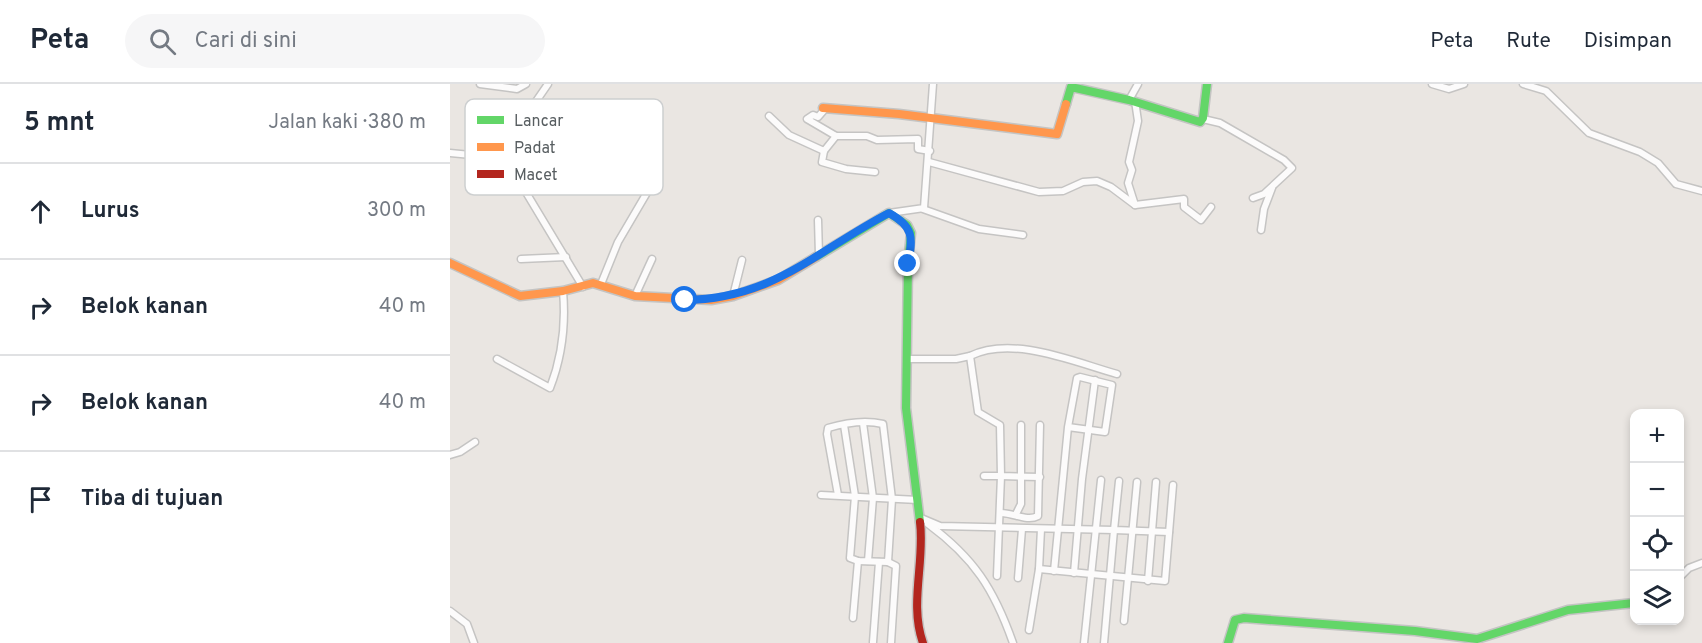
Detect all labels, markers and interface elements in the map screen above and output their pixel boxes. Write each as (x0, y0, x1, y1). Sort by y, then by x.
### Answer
search box (125, 14, 545, 68)
text: Peta (30, 23, 89, 59)
icon: search (146, 25, 179, 58)
text: Cari di sini (194, 28, 297, 55)
text: Peta (1430, 28, 1473, 55)
text: Rute (1506, 28, 1551, 55)
text: Disimpan (1584, 28, 1672, 55)
legend (465, 99, 663, 195)
text: 5 mnt (24, 107, 95, 140)
text: Jalan kaki · 380 m (268, 110, 426, 136)
text: Lancar (514, 112, 564, 132)
text: Padat (514, 139, 556, 159)
text: Macet (514, 166, 558, 186)
icon: ahead (24, 195, 57, 228)
text: Lurus (81, 198, 140, 225)
text: 300 m (367, 198, 426, 224)
route end (894, 250, 920, 276)
route start (671, 286, 697, 312)
icon: right (24, 291, 57, 324)
text: Belok kanan (81, 294, 208, 321)
text: 40 m (379, 294, 426, 320)
icon: right (24, 387, 57, 420)
text: Belok kanan (81, 390, 208, 417)
text: 40 m (379, 390, 426, 416)
map controls (1630, 409, 1684, 625)
button: + (1630, 409, 1684, 463)
button: − (1630, 463, 1684, 517)
icon: arrive (24, 483, 57, 516)
text: Tiba di tujuan (81, 486, 223, 513)
button: locate (1630, 517, 1684, 571)
button: layers (1630, 571, 1684, 625)

